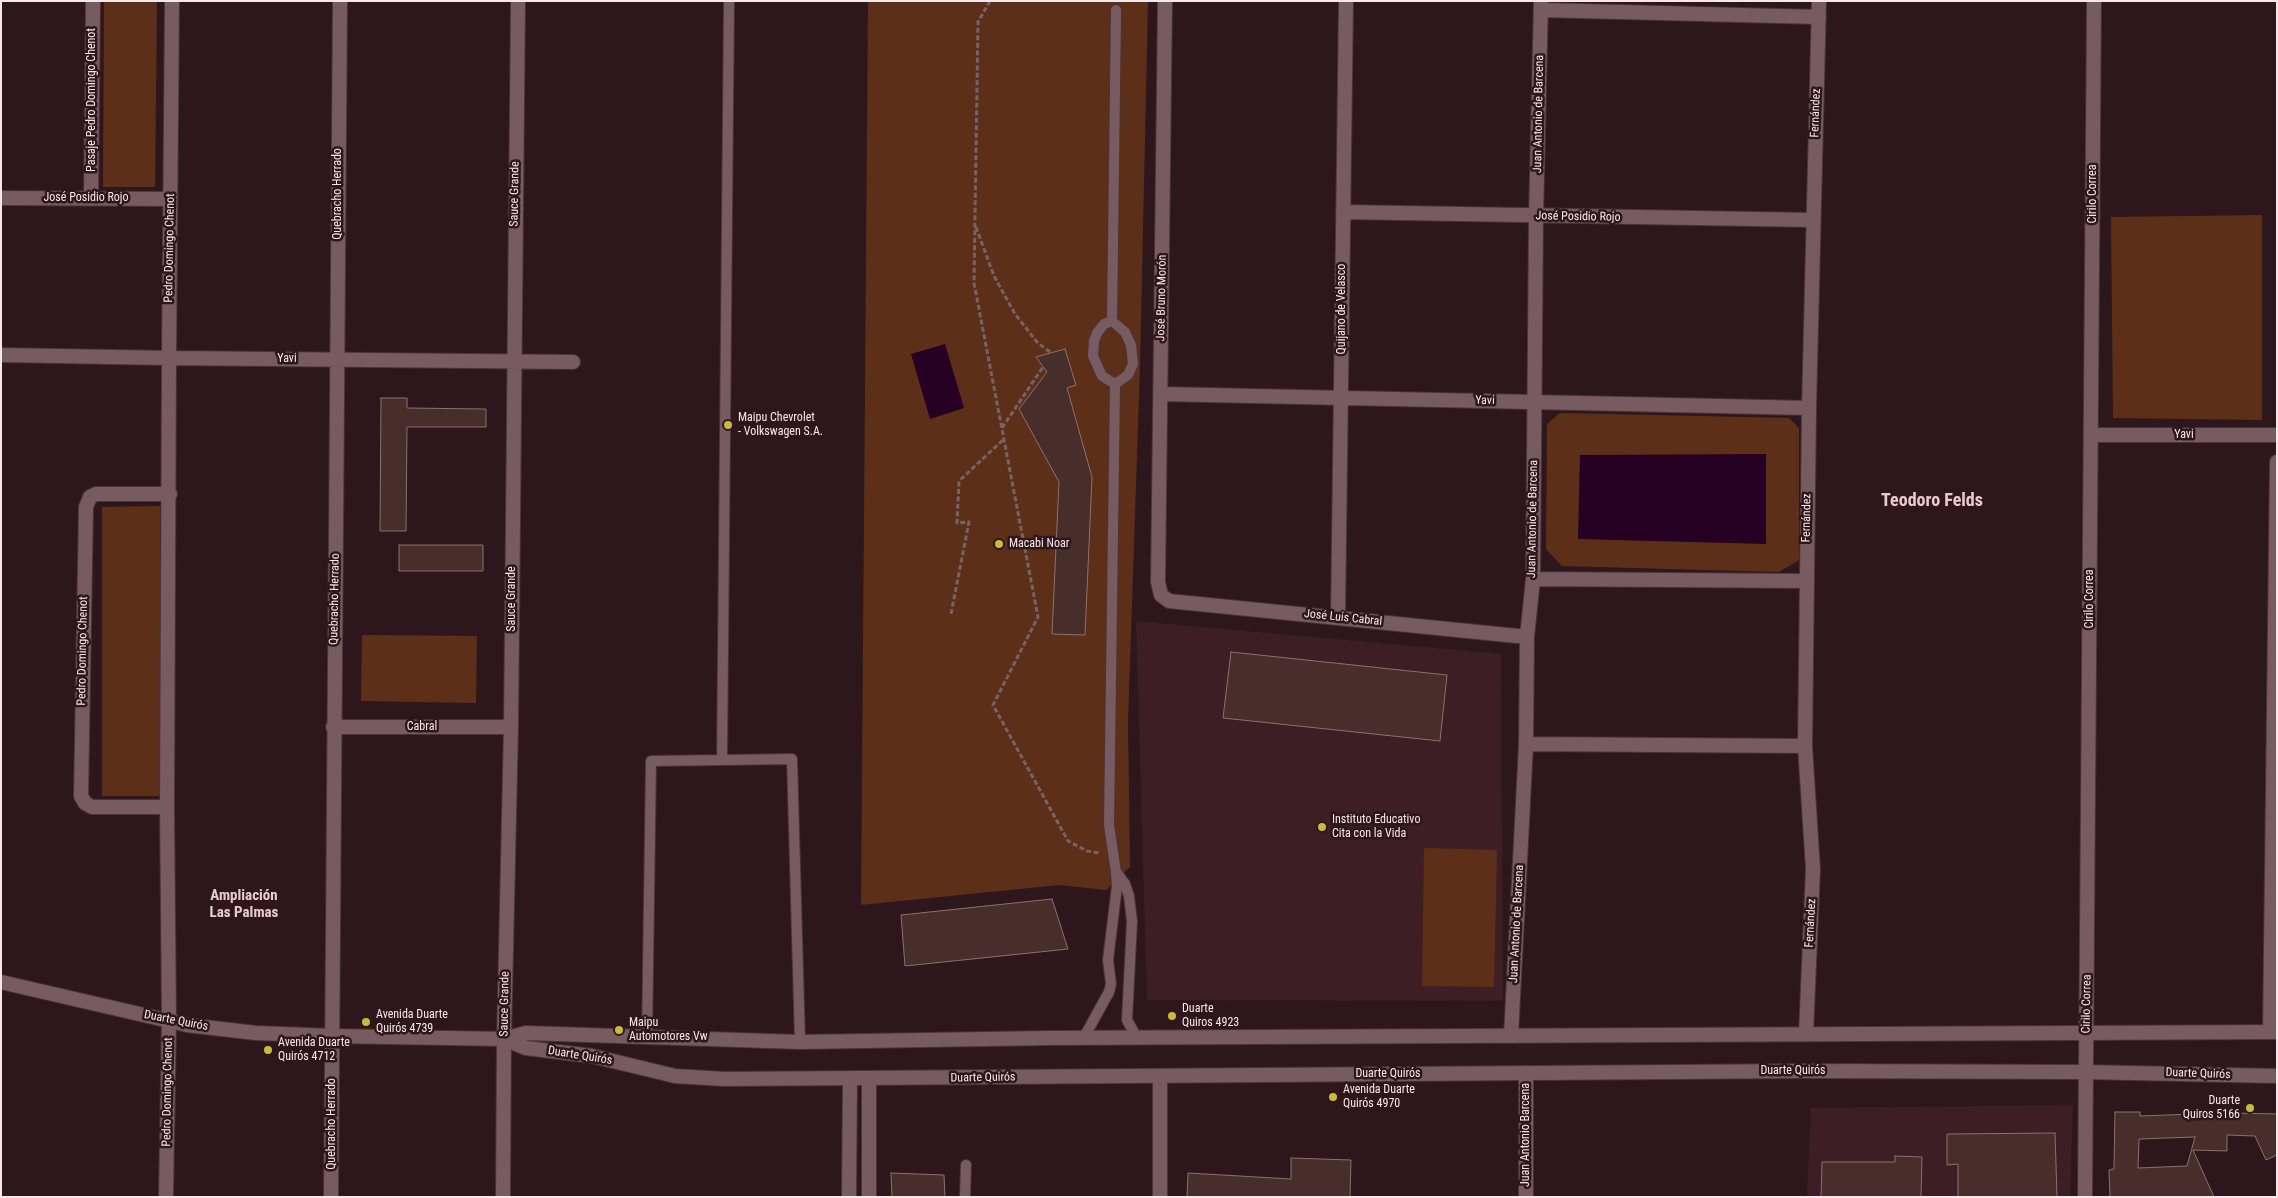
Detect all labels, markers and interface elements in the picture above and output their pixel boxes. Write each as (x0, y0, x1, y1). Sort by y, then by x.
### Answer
street label: Pasaje Pedro Domingo Chenot (85, 28, 99, 172)
street label: Juan Antonio de Barcena (1531, 55, 1547, 173)
street label: Fernández (1808, 88, 1824, 138)
street label: Quebracho Herrado (331, 148, 345, 240)
street label: Sauce Grande (507, 161, 523, 227)
street label: Cirilo Correa (2086, 165, 2100, 223)
street label: José Posidio Rojo (43, 191, 129, 205)
street label: Pedro Domingo Chenot (162, 193, 178, 303)
street label: José Posidio Rojo (1535, 209, 1621, 225)
street label: José Bruno Morón (1154, 255, 1170, 341)
street label: Quijano de Velasco (1335, 264, 1349, 354)
street label: Yavi (277, 352, 297, 366)
street label: Yavi (1475, 394, 1495, 408)
place label: Maipu Chevrolet - Volkswagen S.A. (738, 411, 823, 439)
marker: Maipu Chevrolet - Volkswagen S.A. (722, 419, 734, 431)
street label: Yavi (2174, 428, 2194, 442)
street label: Juan Antonio de Barcena (1525, 460, 1541, 578)
district label: Teodoro Felds (1881, 490, 1983, 512)
street label: Fernández (1799, 493, 1815, 543)
place label: Macabi Noar (1009, 537, 1069, 551)
marker: Macabi Noar (993, 538, 1005, 550)
street label: Quebracho Herrado (327, 553, 343, 645)
street label: Sauce Grande (505, 566, 519, 632)
street label: Cirilo Correa (2083, 570, 2097, 628)
street label: Pedro Domingo Chenot (75, 596, 91, 706)
street label: José Luis Cabral (1303, 607, 1383, 629)
street label: Cabral (407, 720, 437, 734)
place label: Instituto Educativo Cita con la Vida (1332, 813, 1420, 841)
marker: Instituto Educativo Cita con la Vida (1316, 821, 1328, 833)
street label: Juan Antonio de Barcena (1507, 865, 1527, 983)
district label: Ampliación Las Palmas (210, 887, 278, 922)
street label: Fernández (1803, 898, 1819, 948)
street label: Sauce Grande (497, 971, 513, 1037)
street label: Cirilo Correa (2079, 974, 2095, 1034)
place label: Duarte Quiros 4923 (1182, 1002, 1239, 1030)
street label: Duarte Quirós (143, 1008, 209, 1034)
place label: Avenida Duarte Quirós 4739 (376, 1008, 448, 1036)
marker: Duarte Quiros 4923 (1166, 1010, 1178, 1022)
marker: Avenida Duarte Quirós 4739 (360, 1016, 372, 1028)
place label: Maipu Automotores Vw (629, 1016, 708, 1044)
marker: Maipu Automotores Vw (613, 1024, 625, 1036)
place label: Avenida Duarte Quirós 4712 (278, 1036, 350, 1064)
street label: Pedro Domingo Chenot (160, 1037, 176, 1147)
marker: Avenida Duarte Quirós 4712 (262, 1044, 274, 1056)
street label: Duarte Quirós (547, 1044, 613, 1068)
street label: Duarte Quirós (1760, 1064, 1826, 1078)
street label: Duarte Quirós (2165, 1066, 2231, 1082)
street label: Duarte Quirós (1355, 1067, 1421, 1081)
street label: Duarte Quirós (950, 1070, 1016, 1086)
street label: Quebracho Herrado (325, 1078, 339, 1170)
place label: Avenida Duarte Quirós 4970 (1343, 1083, 1415, 1111)
street label: Juan Antonio Barcena (1519, 1083, 1533, 1187)
marker: Avenida Duarte Quirós 4970 (1327, 1091, 1339, 1103)
place label: Duarte Quiros 5166 (2183, 1094, 2240, 1122)
marker: Duarte Quiros 5166 (2244, 1102, 2256, 1114)

